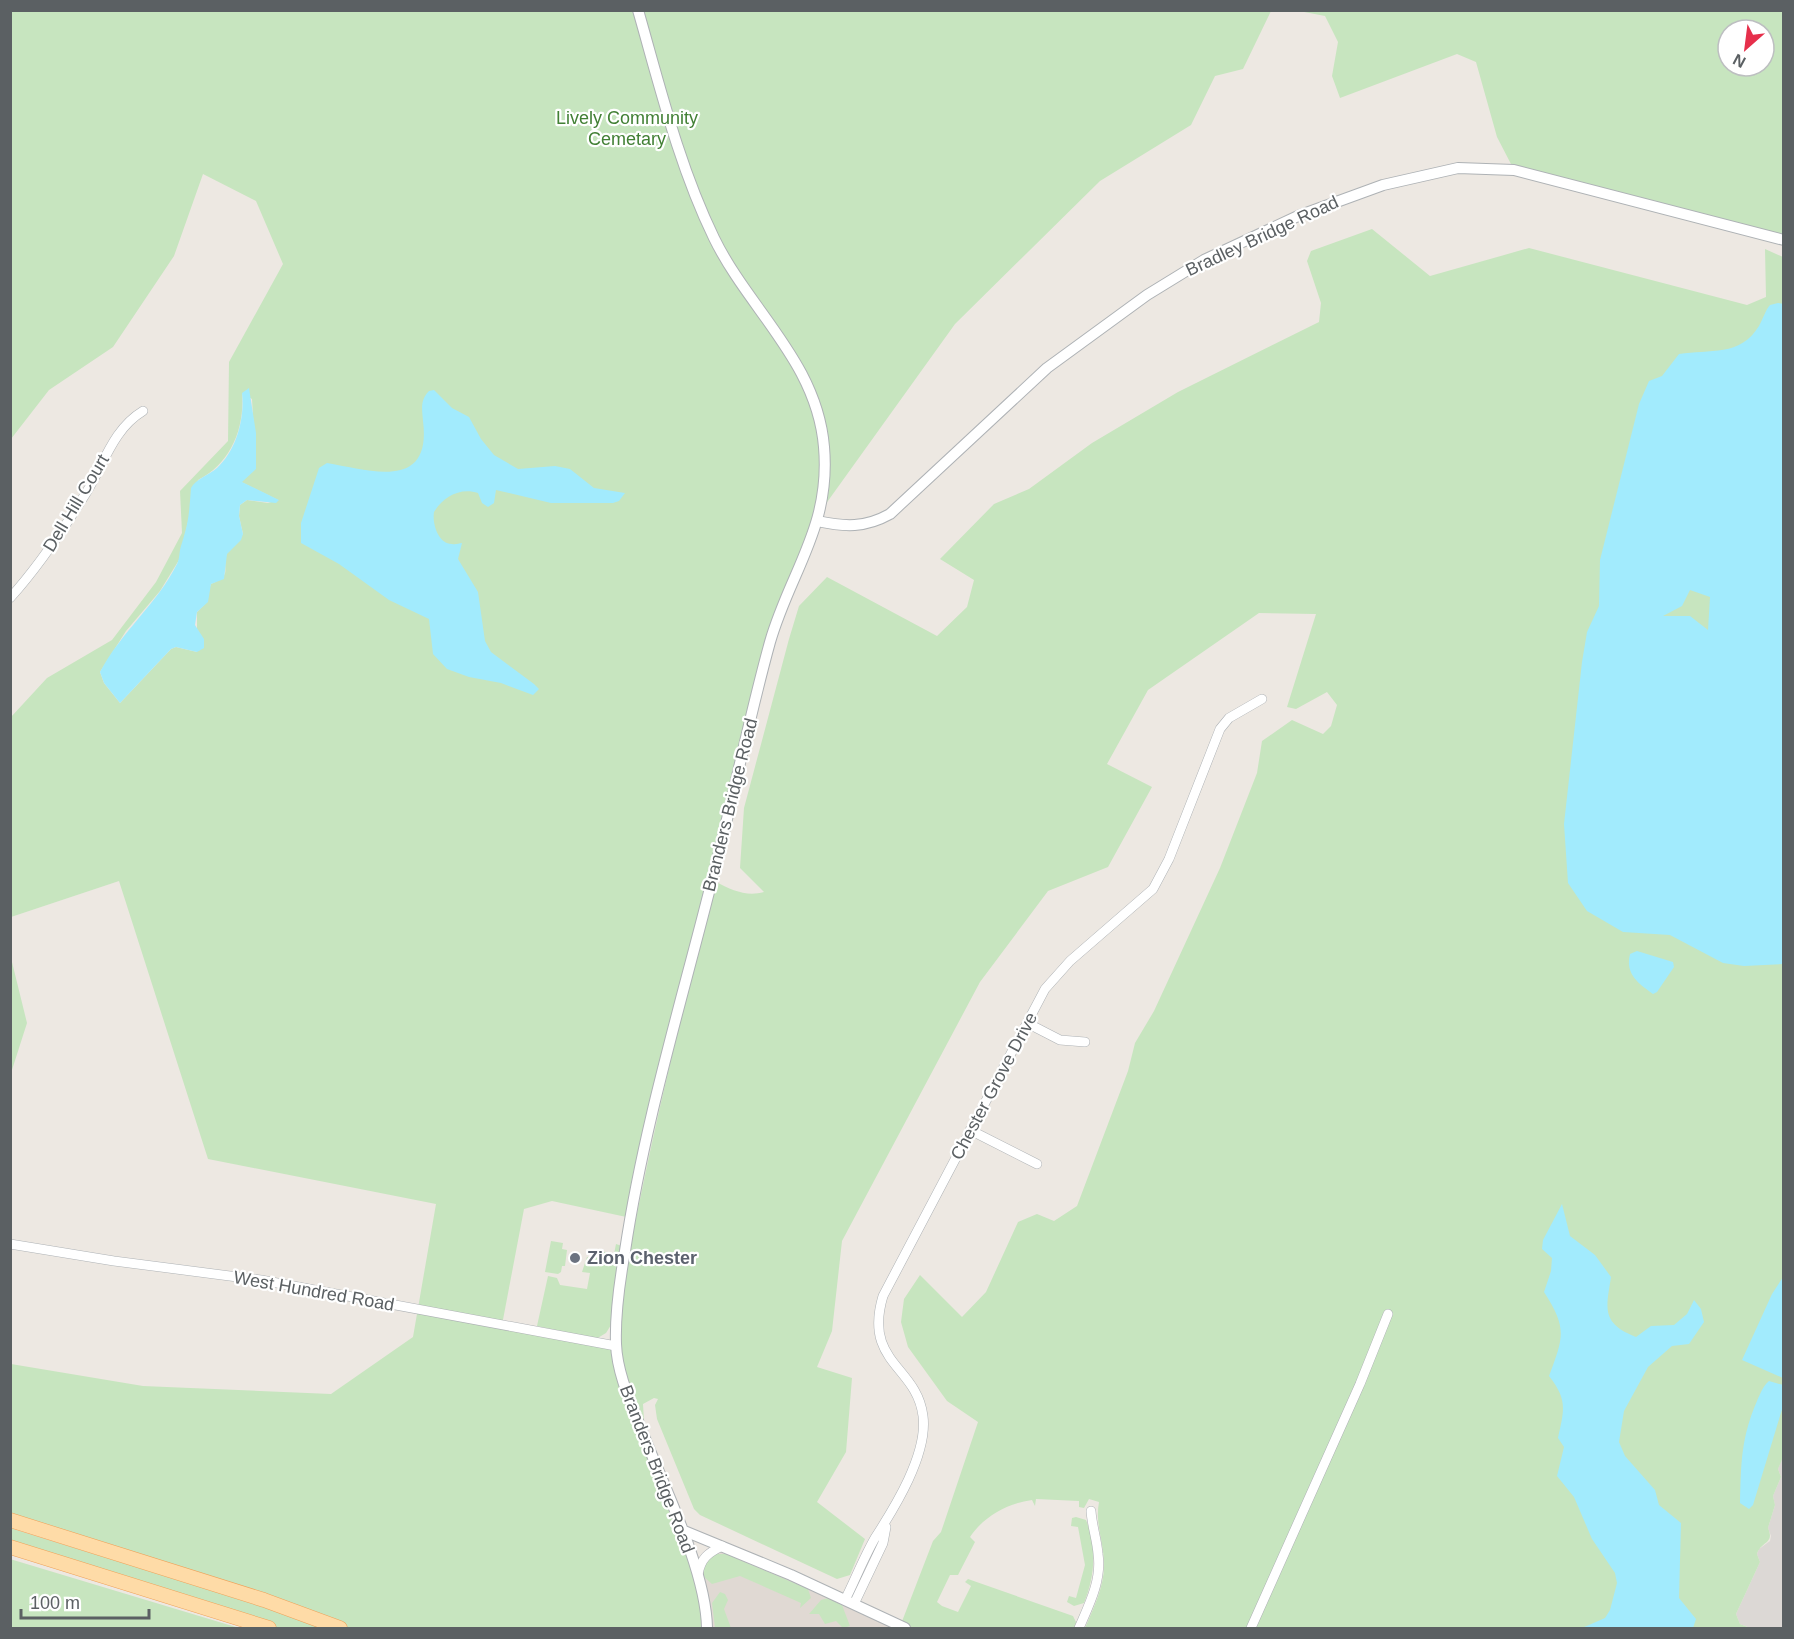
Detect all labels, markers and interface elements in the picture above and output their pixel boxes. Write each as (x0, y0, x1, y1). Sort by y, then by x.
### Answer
north arrow (1716, 18, 1776, 78)
text: N (1730, 51, 1748, 71)
park label: Lively Community Cemetary (556, 108, 698, 149)
street label: Bradley Bridge Road (1183, 192, 1341, 280)
street label: Dell Hill Court (39, 451, 113, 555)
street label: Branders Bridge Road (699, 716, 761, 894)
street label: Chester Grove Drive (947, 1009, 1041, 1163)
place label: Zion Chester (587, 1248, 697, 1268)
marker: Zion Chester (568, 1251, 582, 1265)
street label: West Hundred Road (232, 1267, 396, 1315)
street label: Branders Bridge Road (616, 1382, 698, 1556)
scale bar (21, 1582, 148, 1620)
text: 100 m (30, 1593, 80, 1613)

